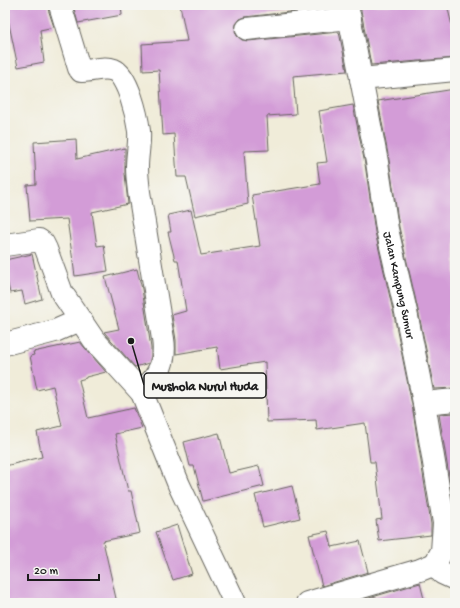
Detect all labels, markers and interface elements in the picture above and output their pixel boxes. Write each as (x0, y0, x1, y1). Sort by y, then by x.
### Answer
street label: Jalan Kampung Sumur (379, 231, 416, 342)
callout: Mushola Nurul Huda (144, 373, 266, 398)
text: Mushola Nurul Huda (152, 380, 259, 395)
scale bar (28, 556, 99, 582)
text: 20 m (34, 565, 59, 579)

